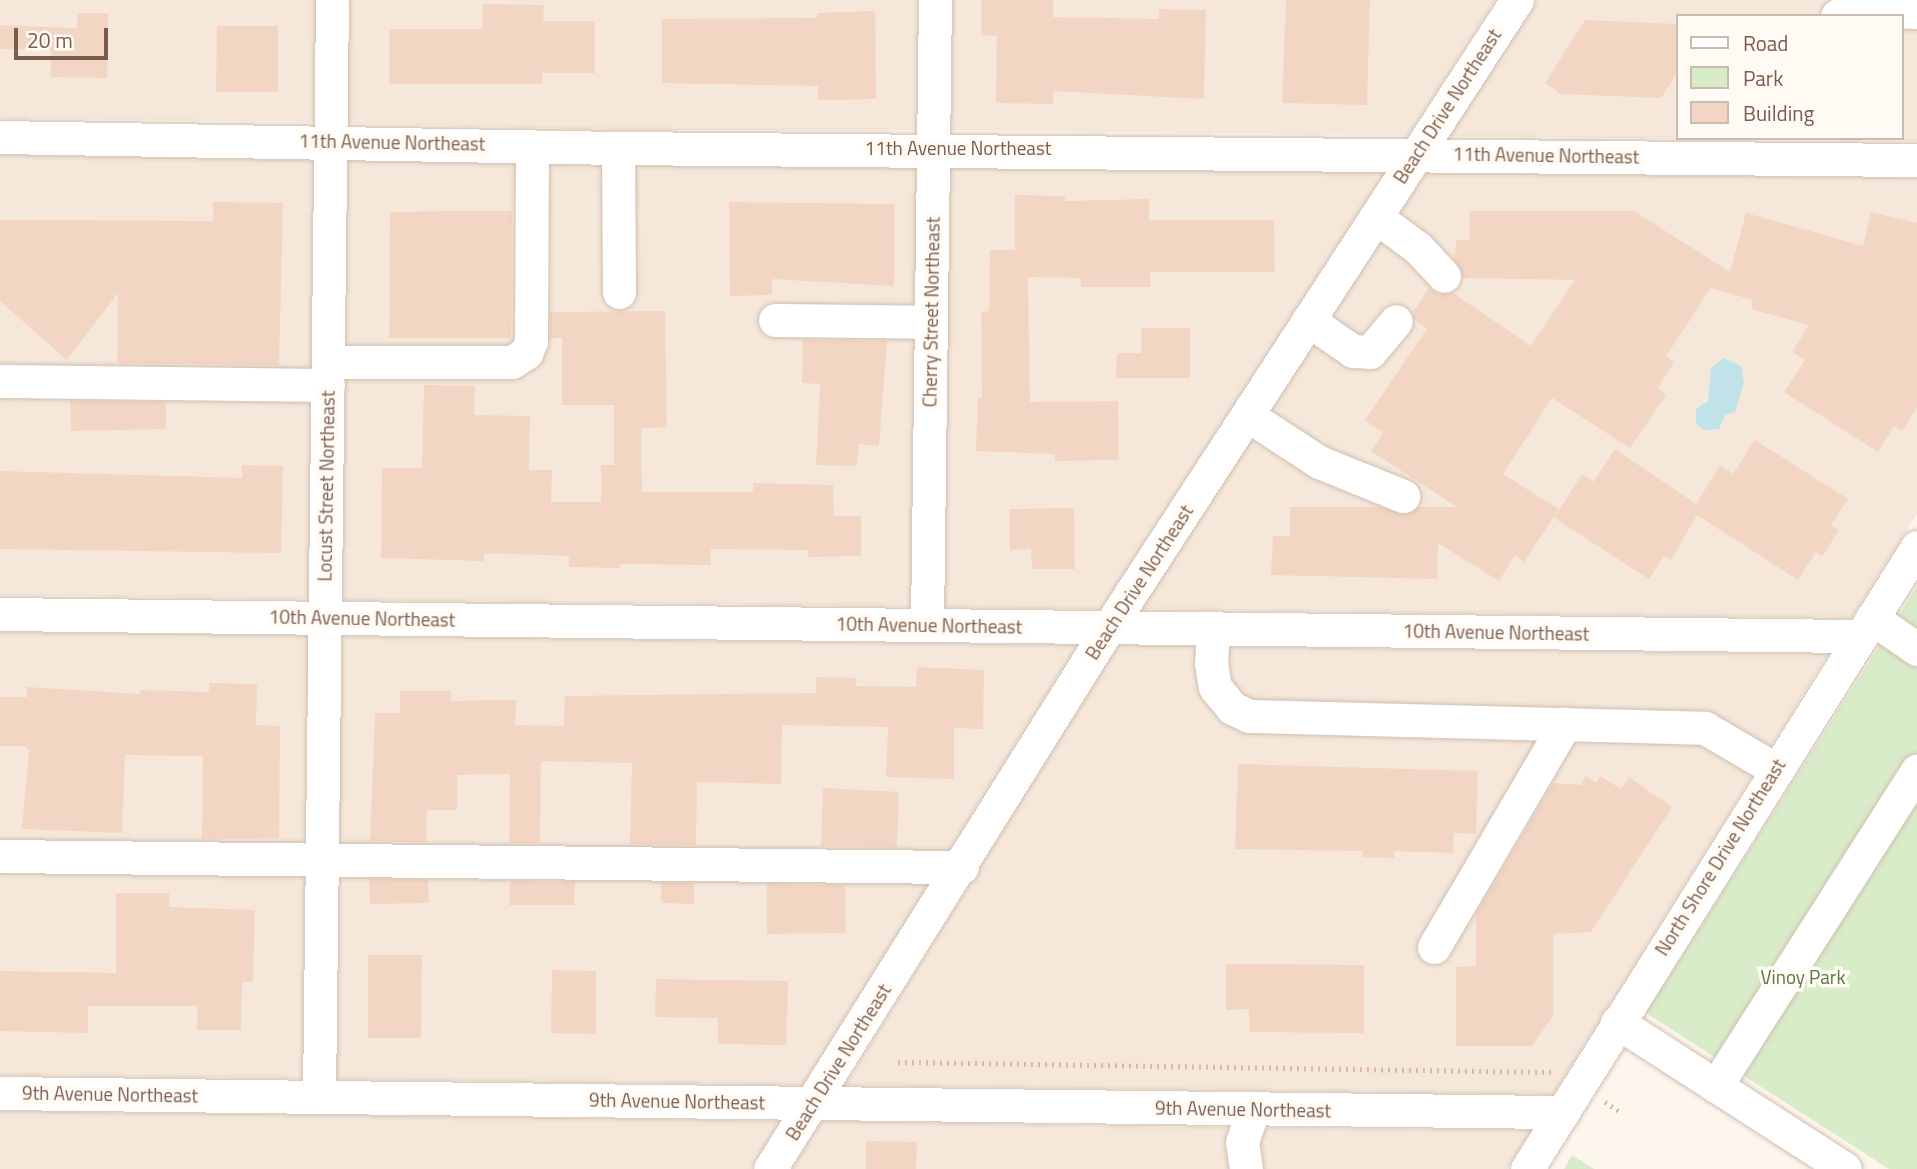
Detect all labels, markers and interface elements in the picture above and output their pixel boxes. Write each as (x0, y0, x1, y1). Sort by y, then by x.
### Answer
scale bar (18, 14, 112, 58)
legend (1675, 14, 1903, 140)
text: 20 m (27, 24, 73, 56)
street label: Beach Drive Northeast (1388, 24, 1506, 188)
text: Road (1743, 27, 1788, 59)
text: Park (1743, 62, 1783, 94)
text: Building (1743, 97, 1814, 129)
street label: 11th Avenue Northeast (298, 129, 486, 155)
street label: 11th Avenue Northeast (865, 137, 1051, 159)
street label: 11th Avenue Northeast (1452, 142, 1640, 168)
street label: Cherry Street Northeast (918, 216, 944, 408)
street label: Locust Street Northeast (313, 390, 339, 582)
street label: Beach Drive Northeast (1080, 500, 1198, 664)
street label: 10th Avenue Northeast (268, 605, 456, 631)
street label: 10th Avenue Northeast (835, 612, 1023, 638)
street label: 10th Avenue Northeast (1402, 619, 1590, 645)
street label: North Shore Drive Northeast (1650, 754, 1790, 960)
park label: Vinoy Park (1761, 966, 1845, 988)
street label: Beach Drive Northeast (781, 980, 895, 1144)
street label: 9th Avenue Northeast (22, 1081, 198, 1107)
street label: 9th Avenue Northeast (589, 1088, 765, 1114)
street label: 9th Avenue Northeast (1155, 1096, 1331, 1122)

